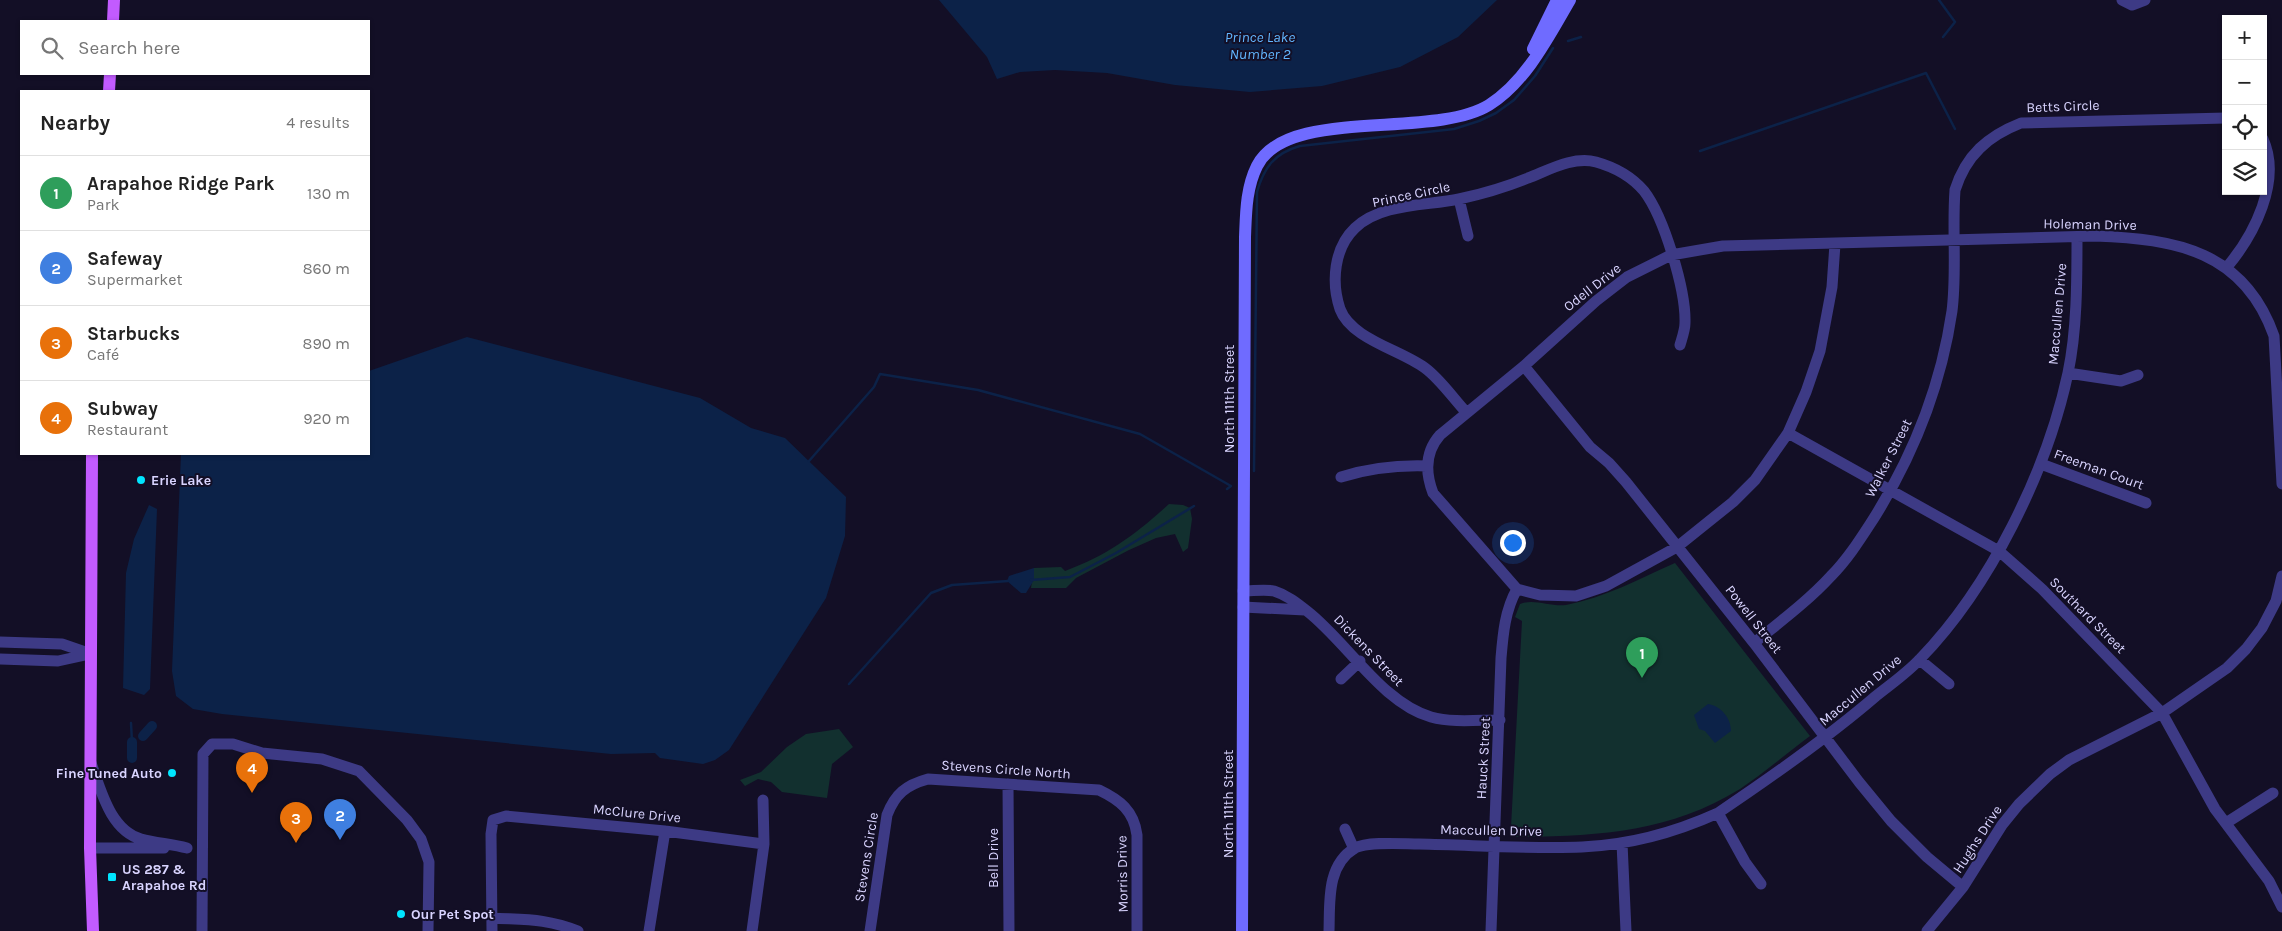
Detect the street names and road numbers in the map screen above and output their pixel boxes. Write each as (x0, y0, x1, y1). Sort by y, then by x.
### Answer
street label: Betts Circle (2026, 97, 2100, 116)
street label: Prince Circle (1371, 178, 1452, 211)
street label: Holeman Drive (2043, 215, 2137, 234)
street label: Odell Drive (1560, 260, 1624, 315)
street label: Maccullen Drive (2045, 262, 2070, 366)
street label: North 111th Street (1221, 345, 1238, 453)
street label: Walker Street (1861, 416, 1915, 500)
street label: Freeman Court (2052, 445, 2146, 494)
street label: Southard Street (2046, 574, 2129, 657)
street label: Powell Street (1722, 582, 1786, 657)
street label: Dickens Street (1330, 611, 1407, 690)
street label: Maccullen Drive (1816, 651, 1905, 730)
street label: Hauck Street (1473, 716, 1494, 800)
street label: North 111th Street (1220, 750, 1237, 858)
street label: Stevens Circle North (941, 756, 1071, 783)
street label: McClure Drive (592, 800, 682, 827)
street label: Hughs Drive (1949, 802, 2006, 876)
street label: Stevens Circle (851, 811, 882, 903)
street label: Maccullen Drive (1440, 821, 1542, 840)
street label: Bell Drive (985, 828, 1002, 888)
street label: Morris Drive (1113, 835, 1132, 913)

